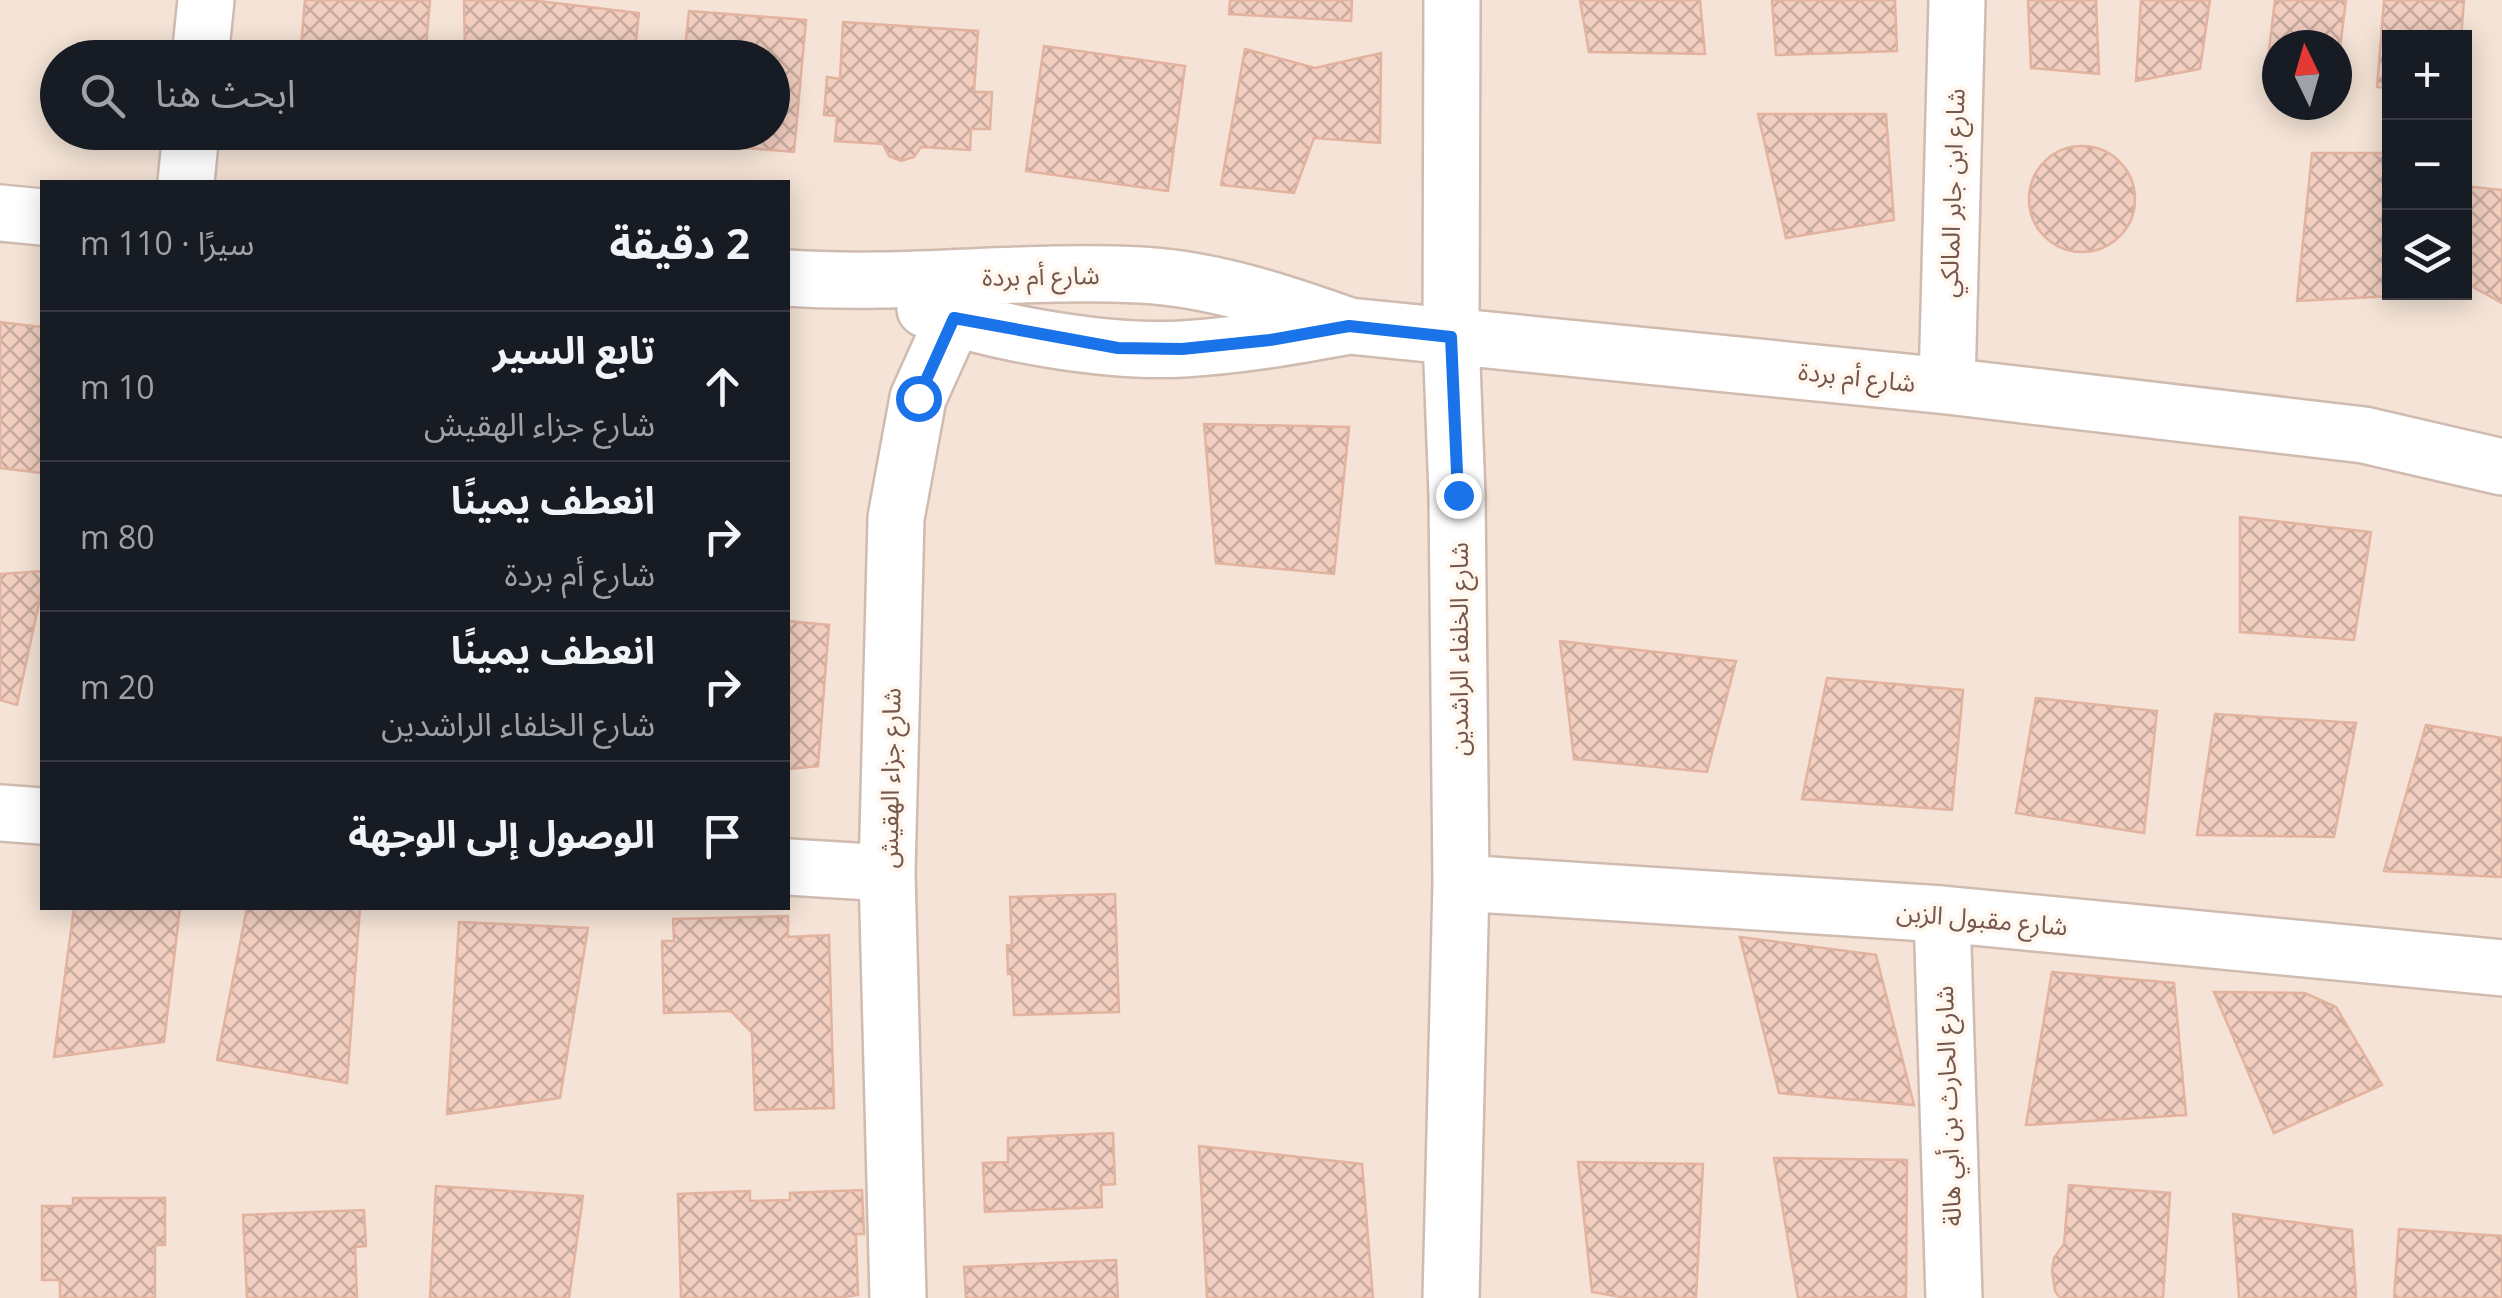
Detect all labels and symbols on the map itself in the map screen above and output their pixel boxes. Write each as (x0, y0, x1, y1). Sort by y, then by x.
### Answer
north arrow (2262, 30, 2352, 120)
street label: شارع ابن جابر المالكي (1930, 88, 1975, 298)
street label: شارع أم بردة (982, 257, 1100, 297)
street label: شارع أم بردة (1796, 353, 1917, 403)
route start (896, 376, 942, 422)
route end (1436, 473, 1482, 519)
street label: شارع الخلفاء الراشدين (1441, 542, 1478, 756)
street label: شارع جزاء الهقيش (870, 687, 911, 869)
street label: شارع مقبول الزبن (1895, 894, 2069, 945)
street label: شارع الحارث بن أبي هالة (1926, 985, 1972, 1227)

